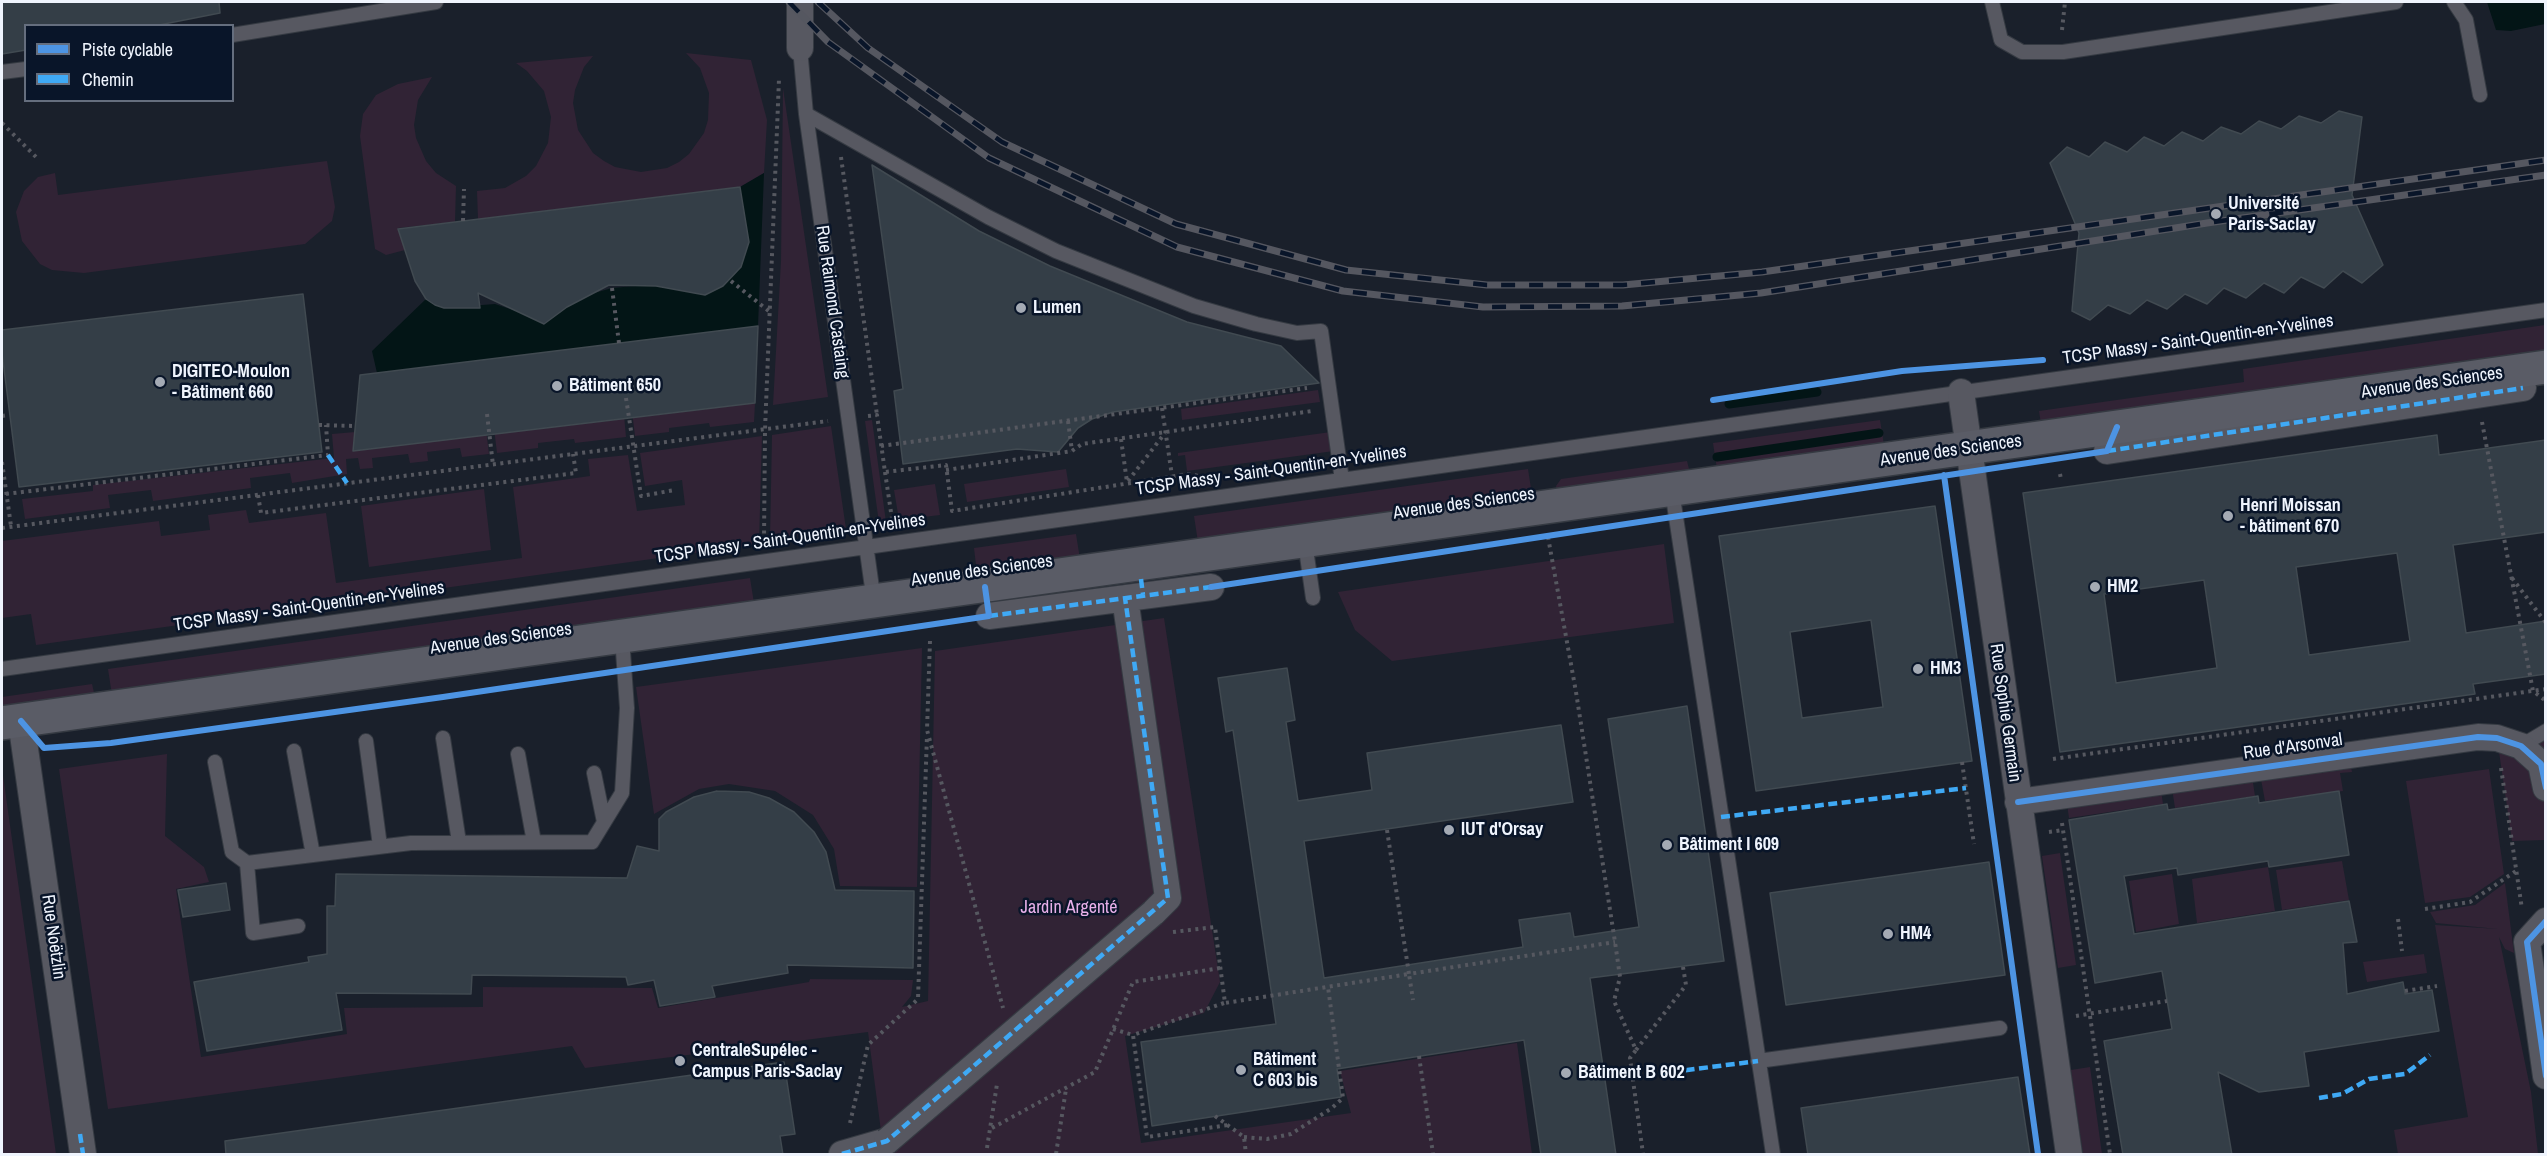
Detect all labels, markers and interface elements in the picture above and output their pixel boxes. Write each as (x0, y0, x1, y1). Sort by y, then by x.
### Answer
legend (24, 24, 234, 102)
text: Piste cyclable (82, 37, 173, 62)
text: Chemin (82, 67, 134, 92)
place label: Université Paris-Saclay (2228, 193, 2316, 236)
marker: Université Paris-Saclay (2209, 207, 2223, 221)
street label: Rue Raimond Castaing (811, 224, 853, 380)
place label: Lumen (1033, 297, 1081, 319)
marker: Lumen (1014, 301, 1028, 315)
street label: TCSP Massy - Saint-Quentin-en-Yvelines (2061, 310, 2335, 370)
place label: DIGITEO-Moulon - Bâtiment 660 (172, 361, 290, 404)
street label: Avenue des Sciences (2360, 362, 2504, 404)
marker: DIGITEO-Moulon - Bâtiment 660 (153, 375, 167, 389)
place label: Bâtiment 650 (569, 375, 661, 397)
marker: Bâtiment 650 (550, 379, 564, 393)
street label: Avenue des Sciences (1879, 430, 2023, 472)
street label: TCSP Massy - Saint-Quentin-en-Yvelines (1134, 441, 1408, 501)
street label: Avenue des Sciences (1392, 483, 1536, 525)
place label: Henri Moissan - bâtiment 670 (2240, 495, 2341, 538)
street label: TCSP Massy - Saint-Quentin-en-Yvelines (653, 509, 927, 569)
marker: Henri Moissan - bâtiment 670 (2221, 509, 2235, 523)
street label: Avenue des Sciences (910, 550, 1054, 592)
place label: HM2 (2107, 576, 2138, 598)
street label: TCSP Massy - Saint-Quentin-en-Yvelines (172, 577, 446, 637)
marker: HM2 (2088, 580, 2102, 594)
street label: Avenue des Sciences (429, 618, 573, 660)
street label: Rue Sophie Germain (1985, 642, 2025, 784)
place label: HM3 (1930, 658, 1961, 680)
marker: HM3 (1911, 662, 1925, 676)
street label: Rue d'Arsonval (2242, 729, 2344, 765)
place label: IUT d'Orsay (1461, 819, 1543, 841)
marker: IUT d'Orsay (1442, 823, 1456, 837)
place label: Bâtiment I 609 (1679, 834, 1779, 856)
marker: Bâtiment I 609 (1660, 838, 1674, 852)
street label: Rue Noëtzlin (36, 893, 70, 981)
park label: Jardin Argenté (1021, 897, 1117, 919)
place label: HM4 (1900, 923, 1931, 945)
marker: HM4 (1881, 927, 1895, 941)
place label: CentraleSupélec - Campus Paris-Saclay (692, 1040, 842, 1082)
place label: Bâtiment C 603 bis (1253, 1049, 1318, 1092)
marker: CentraleSupélec - Campus Paris-Saclay (673, 1054, 687, 1068)
place label: Bâtiment B 602 (1578, 1062, 1685, 1084)
marker: Bâtiment C 603 bis (1234, 1063, 1248, 1077)
marker: Bâtiment B 602 (1559, 1066, 1573, 1080)

